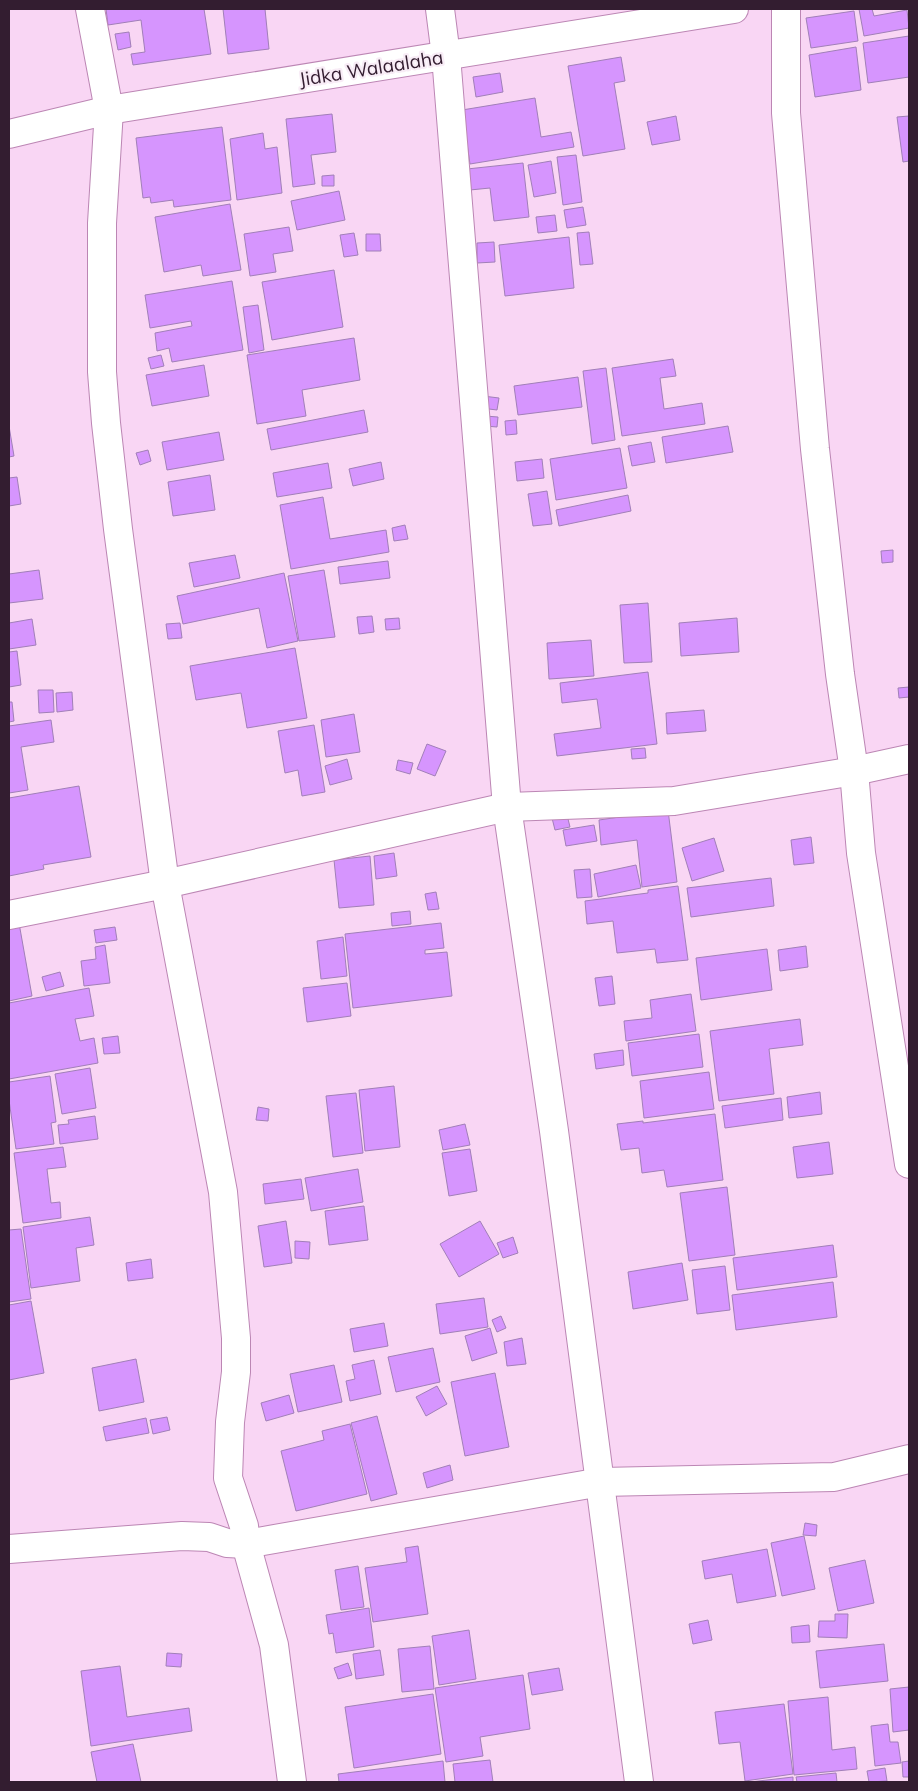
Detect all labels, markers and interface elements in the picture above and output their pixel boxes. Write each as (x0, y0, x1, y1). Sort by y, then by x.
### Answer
street label: Jidka Walaalaha (297, 45, 445, 91)

